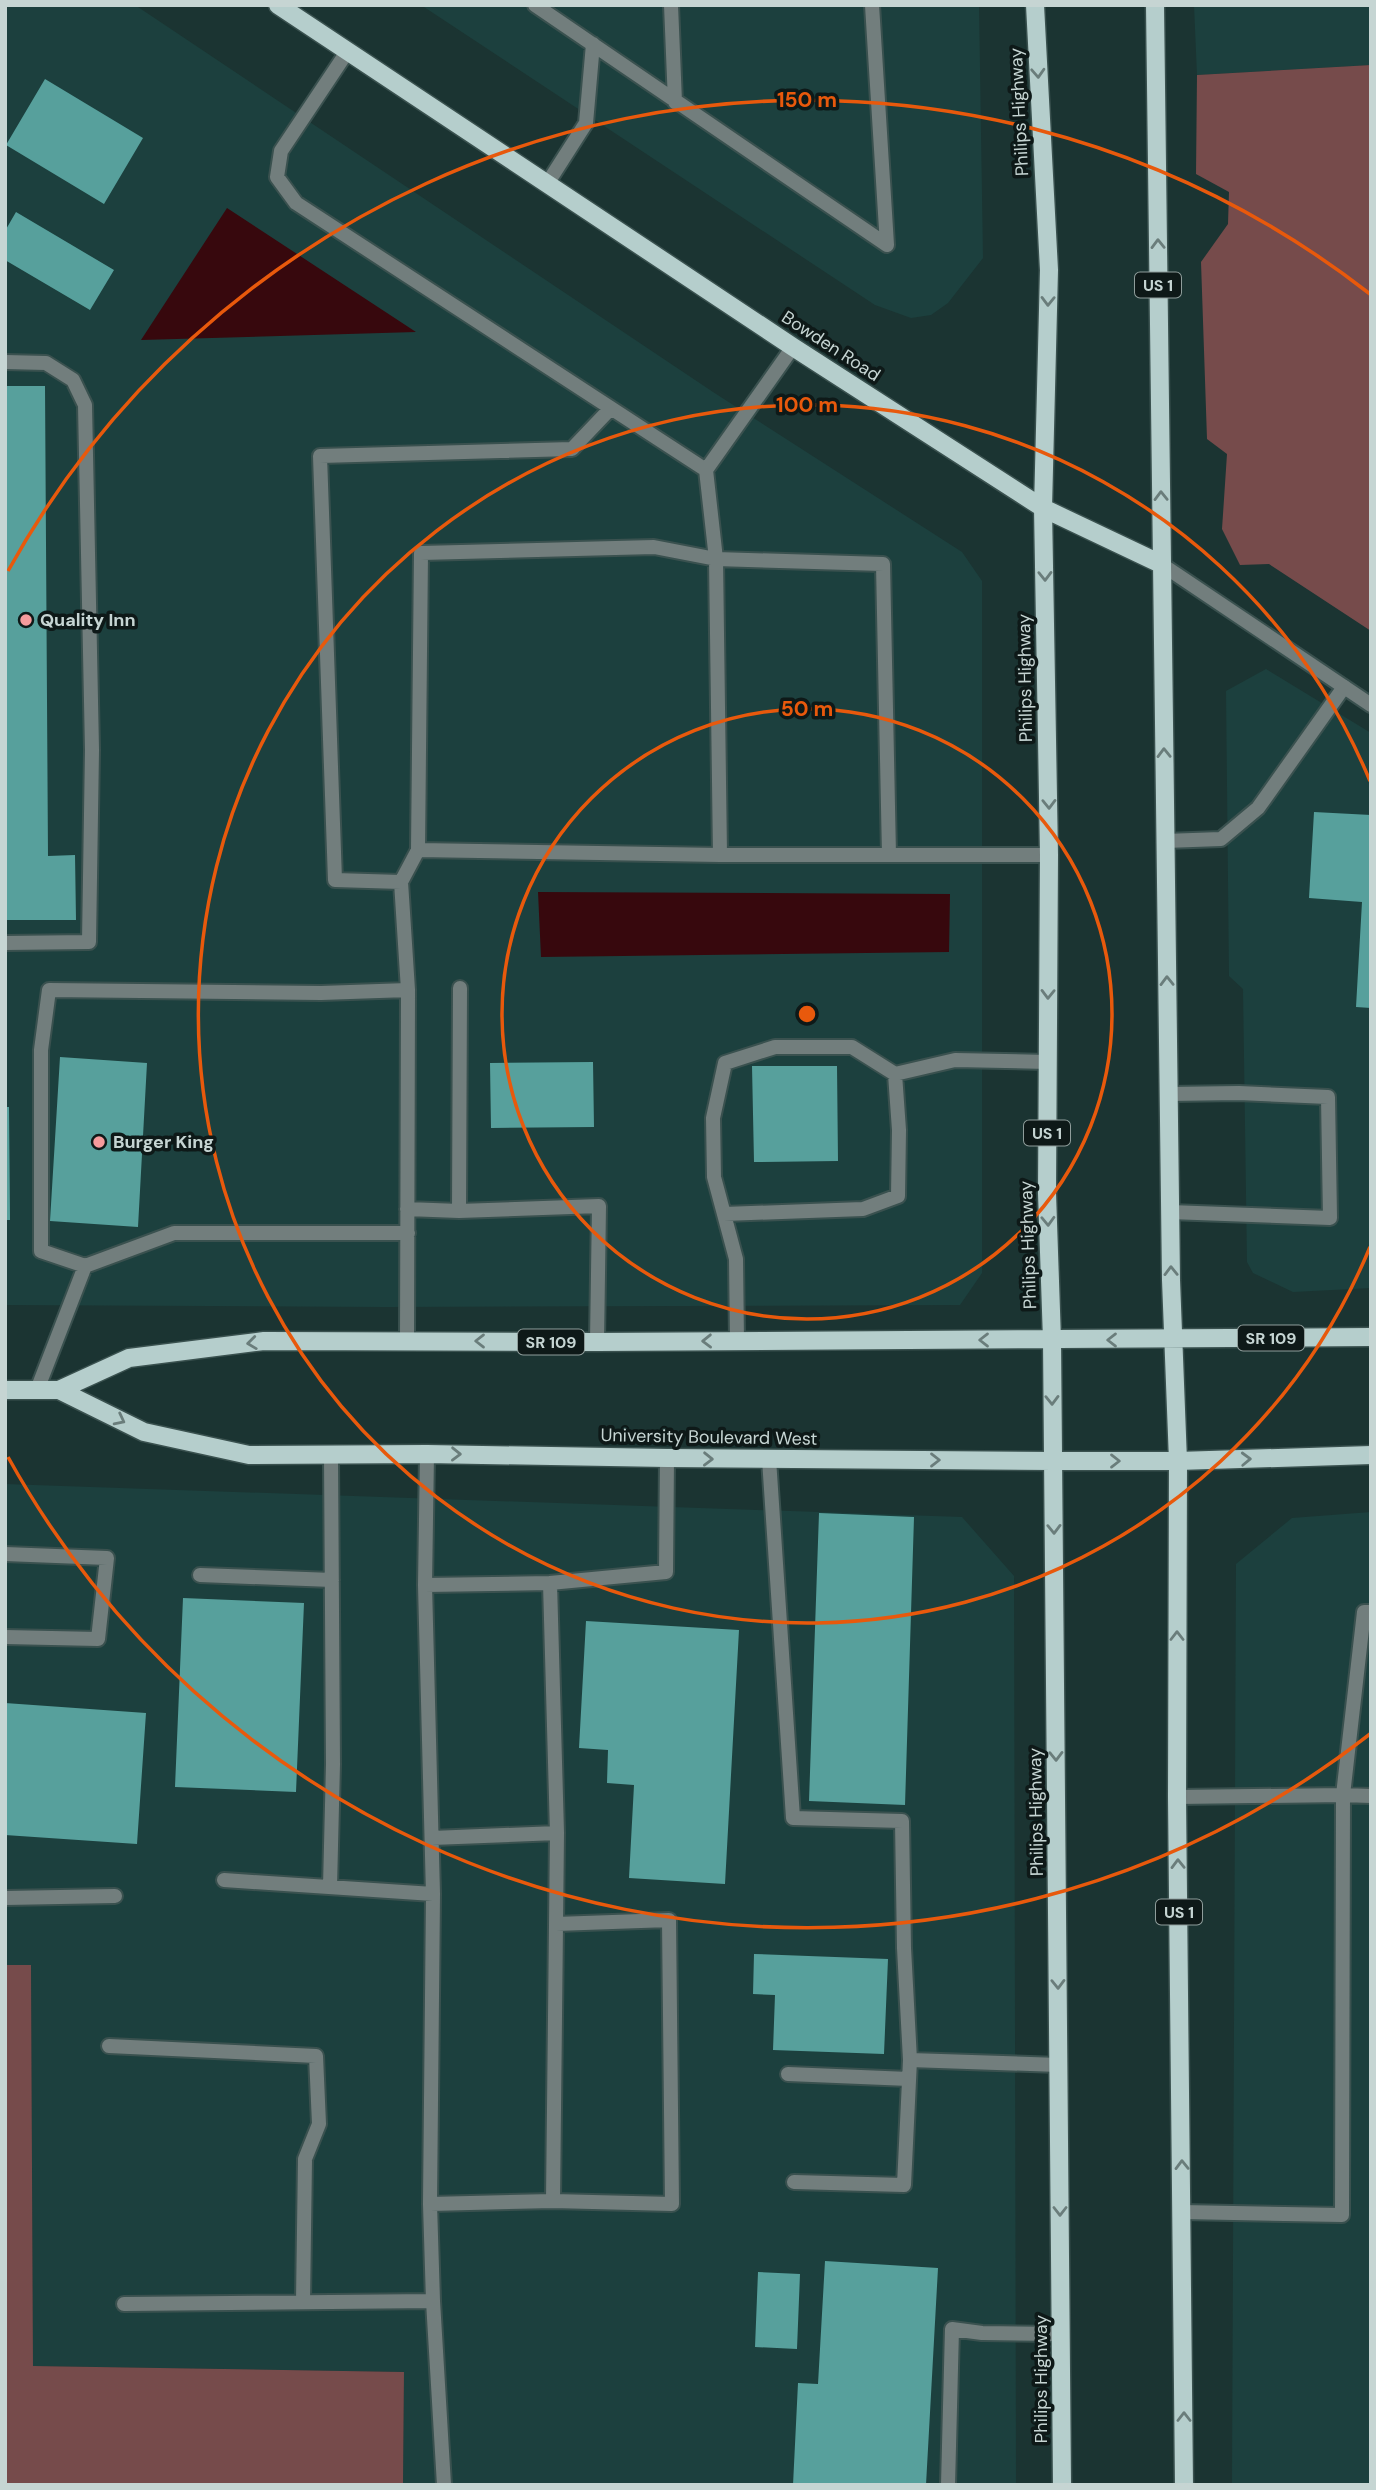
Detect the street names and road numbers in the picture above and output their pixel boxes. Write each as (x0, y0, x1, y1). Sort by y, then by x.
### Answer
street label: Philips Highway (1004, 47, 1034, 177)
road number: US 1 (1135, 272, 1181, 298)
street label: Bowden Road (777, 305, 885, 387)
street label: Philips Highway (1012, 614, 1038, 742)
road number: US 1 (1024, 1120, 1070, 1146)
street label: Philips Highway (1014, 1180, 1042, 1310)
road number: SR 109 (1238, 1326, 1304, 1350)
road number: SR 109 (518, 1330, 584, 1354)
street label: University Boulevard West (600, 1423, 818, 1451)
street label: Philips Highway (1023, 1748, 1049, 1876)
road number: US 1 (1156, 1900, 1202, 1924)
street label: Philips Highway (1029, 2315, 1053, 2443)

